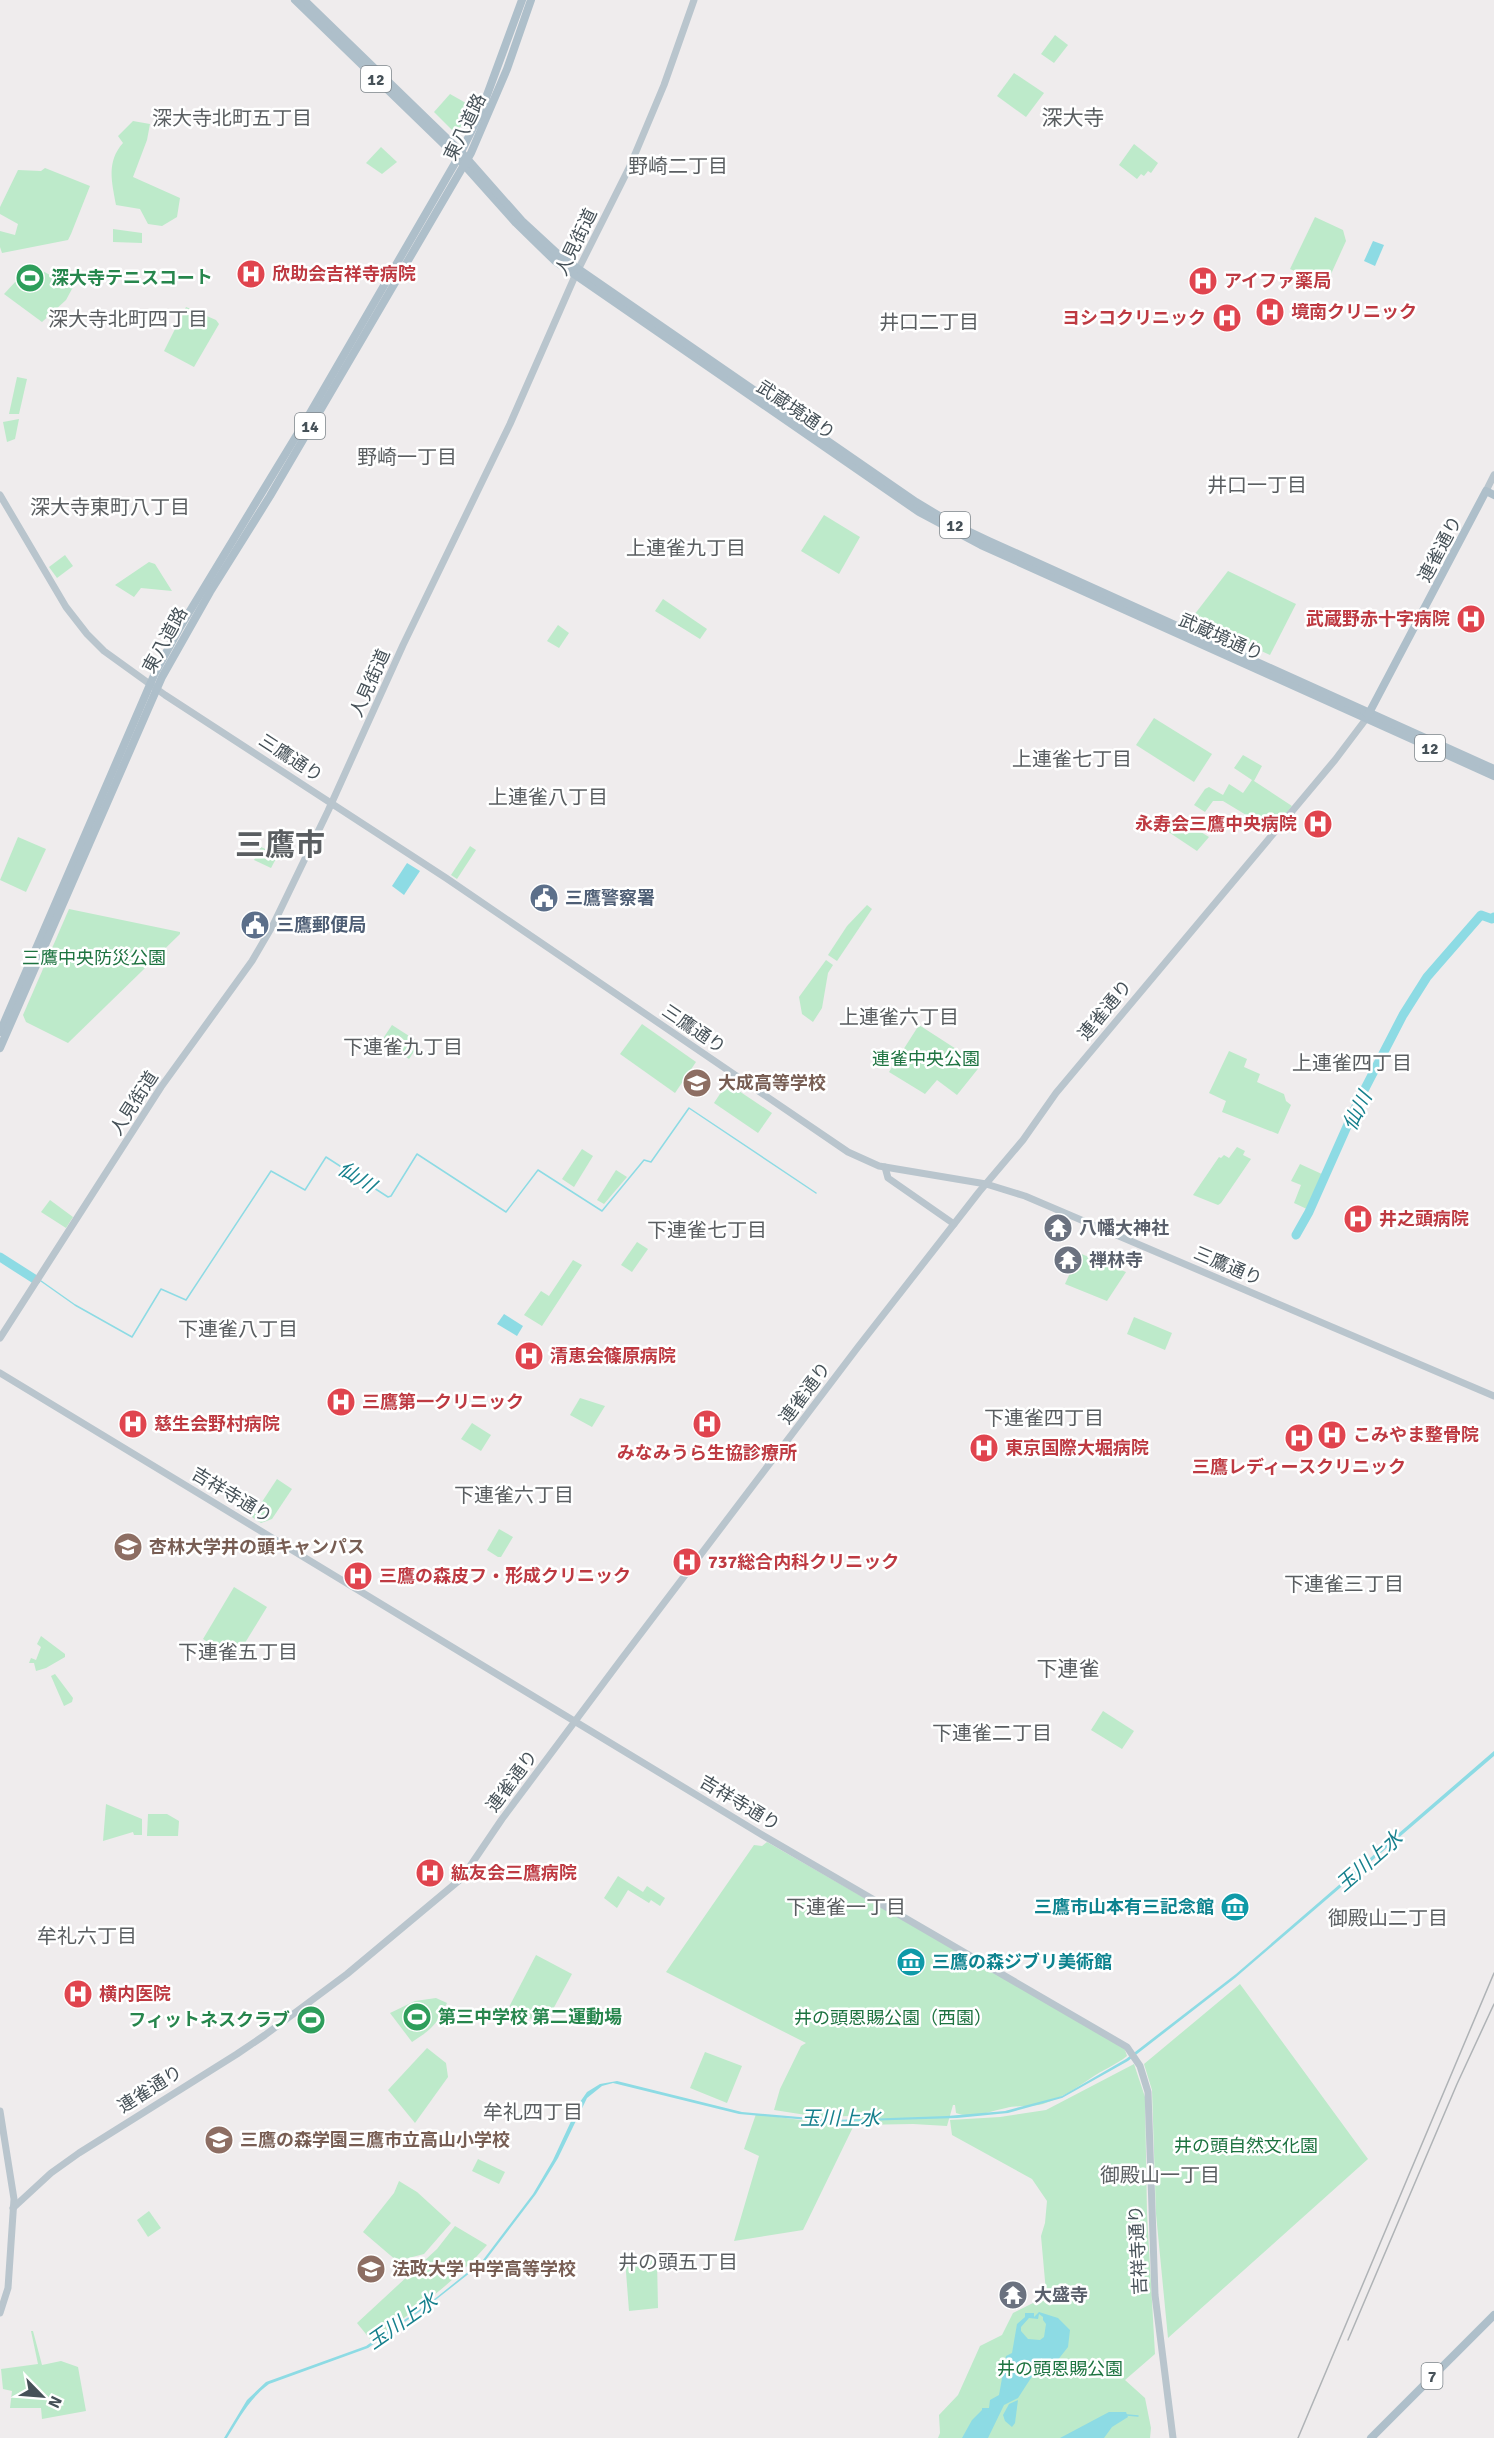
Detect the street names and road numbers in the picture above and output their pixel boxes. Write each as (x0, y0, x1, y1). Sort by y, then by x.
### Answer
road number: 12 (361, 66, 391, 92)
street label: 東八道路 (439, 90, 491, 164)
street label: 人見街道 (550, 205, 602, 279)
street label: 武蔵境通り (753, 376, 839, 444)
road number: 14 (295, 413, 325, 439)
road number: 12 (940, 512, 970, 538)
street label: 連雀通り (1413, 512, 1467, 586)
street label: 東八道路 (138, 603, 192, 677)
street label: 武蔵境通り (1175, 609, 1267, 665)
street label: 人見街道 (345, 646, 395, 720)
street label: 三鷹通り (255, 729, 327, 787)
road number: 12 (1415, 735, 1445, 761)
street label: 連雀通り (1073, 975, 1137, 1045)
street label: 三鷹通り (658, 1000, 730, 1058)
street label: 人見街道 (105, 1067, 163, 1139)
street label: 三鷹通り (1191, 1242, 1265, 1290)
street label: 連雀通り (775, 1358, 835, 1428)
street label: 吉祥寺通り (188, 1462, 276, 1528)
street label: 連雀通り (482, 1746, 542, 1816)
street label: 吉祥寺通り (696, 1770, 784, 1836)
street label: 連雀通り (114, 2061, 186, 2117)
street label: 吉祥寺通り (1125, 2204, 1151, 2296)
road number: 7 (1422, 2363, 1442, 2389)

